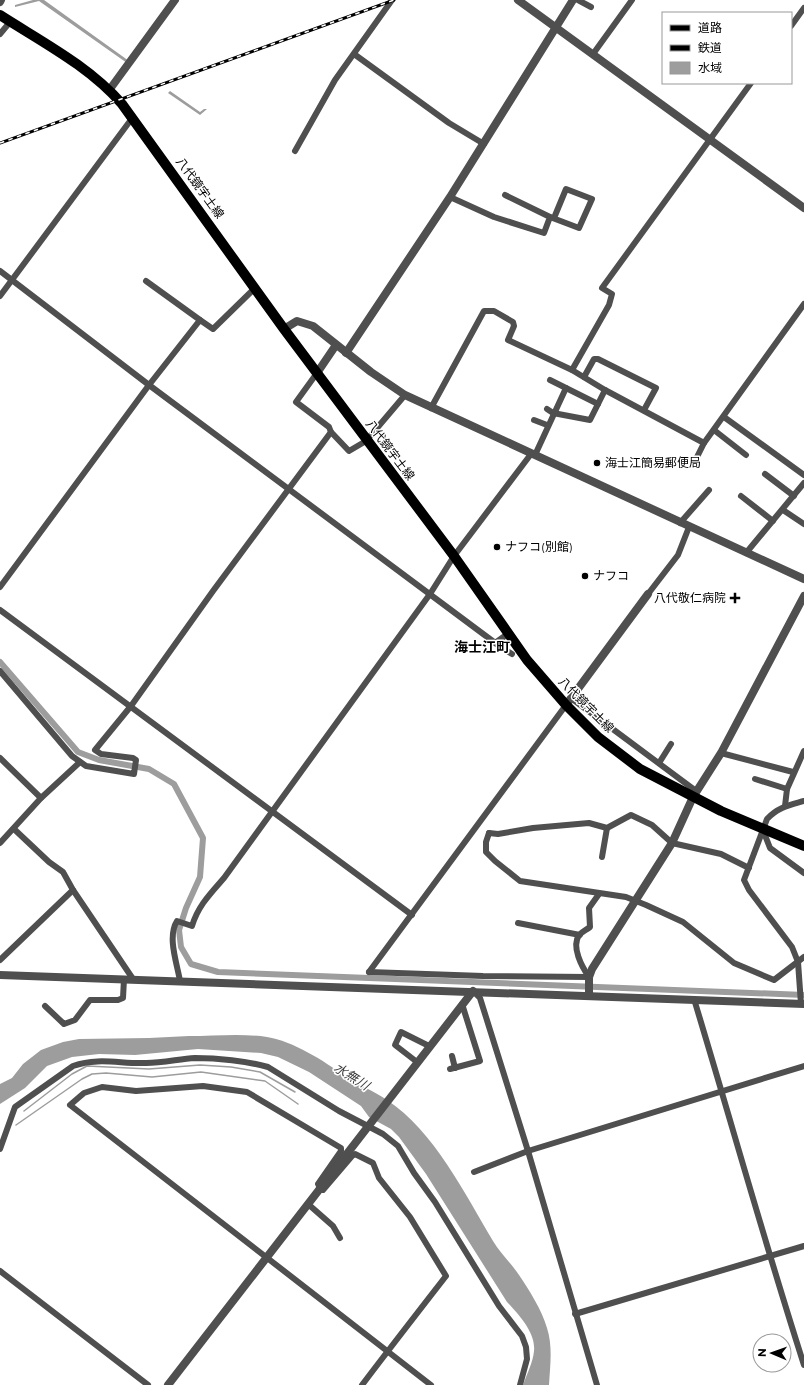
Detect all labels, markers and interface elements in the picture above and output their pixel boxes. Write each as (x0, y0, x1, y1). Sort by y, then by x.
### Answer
legend (662, 12, 792, 84)
text: 道路 (698, 20, 722, 35)
text: 鉄道 (698, 40, 722, 55)
text: 水域 (698, 60, 722, 75)
street label: 八代鏡宇土線 (173, 154, 228, 221)
street label: 八代鏡宇土線 (363, 416, 418, 483)
place label: 海士江簡易郵便局 (605, 455, 701, 470)
marker: 海士江簡易郵便局 (592, 458, 602, 468)
place label: ナフコ(別館) (505, 539, 573, 554)
marker: ナフコ(別館) (492, 542, 502, 552)
place label: ナフコ (593, 568, 629, 583)
marker: ナフコ (580, 571, 590, 581)
place label: 八代敬仁病院 (654, 590, 726, 605)
marker: 八代敬仁病院 (729, 592, 741, 604)
district label: 海士江町 (454, 638, 510, 656)
street label: 八代鏡宇土線 (556, 674, 617, 735)
water label: 水無川 (331, 1059, 374, 1094)
north arrow (752, 1333, 792, 1373)
text: N (755, 1348, 769, 1357)

